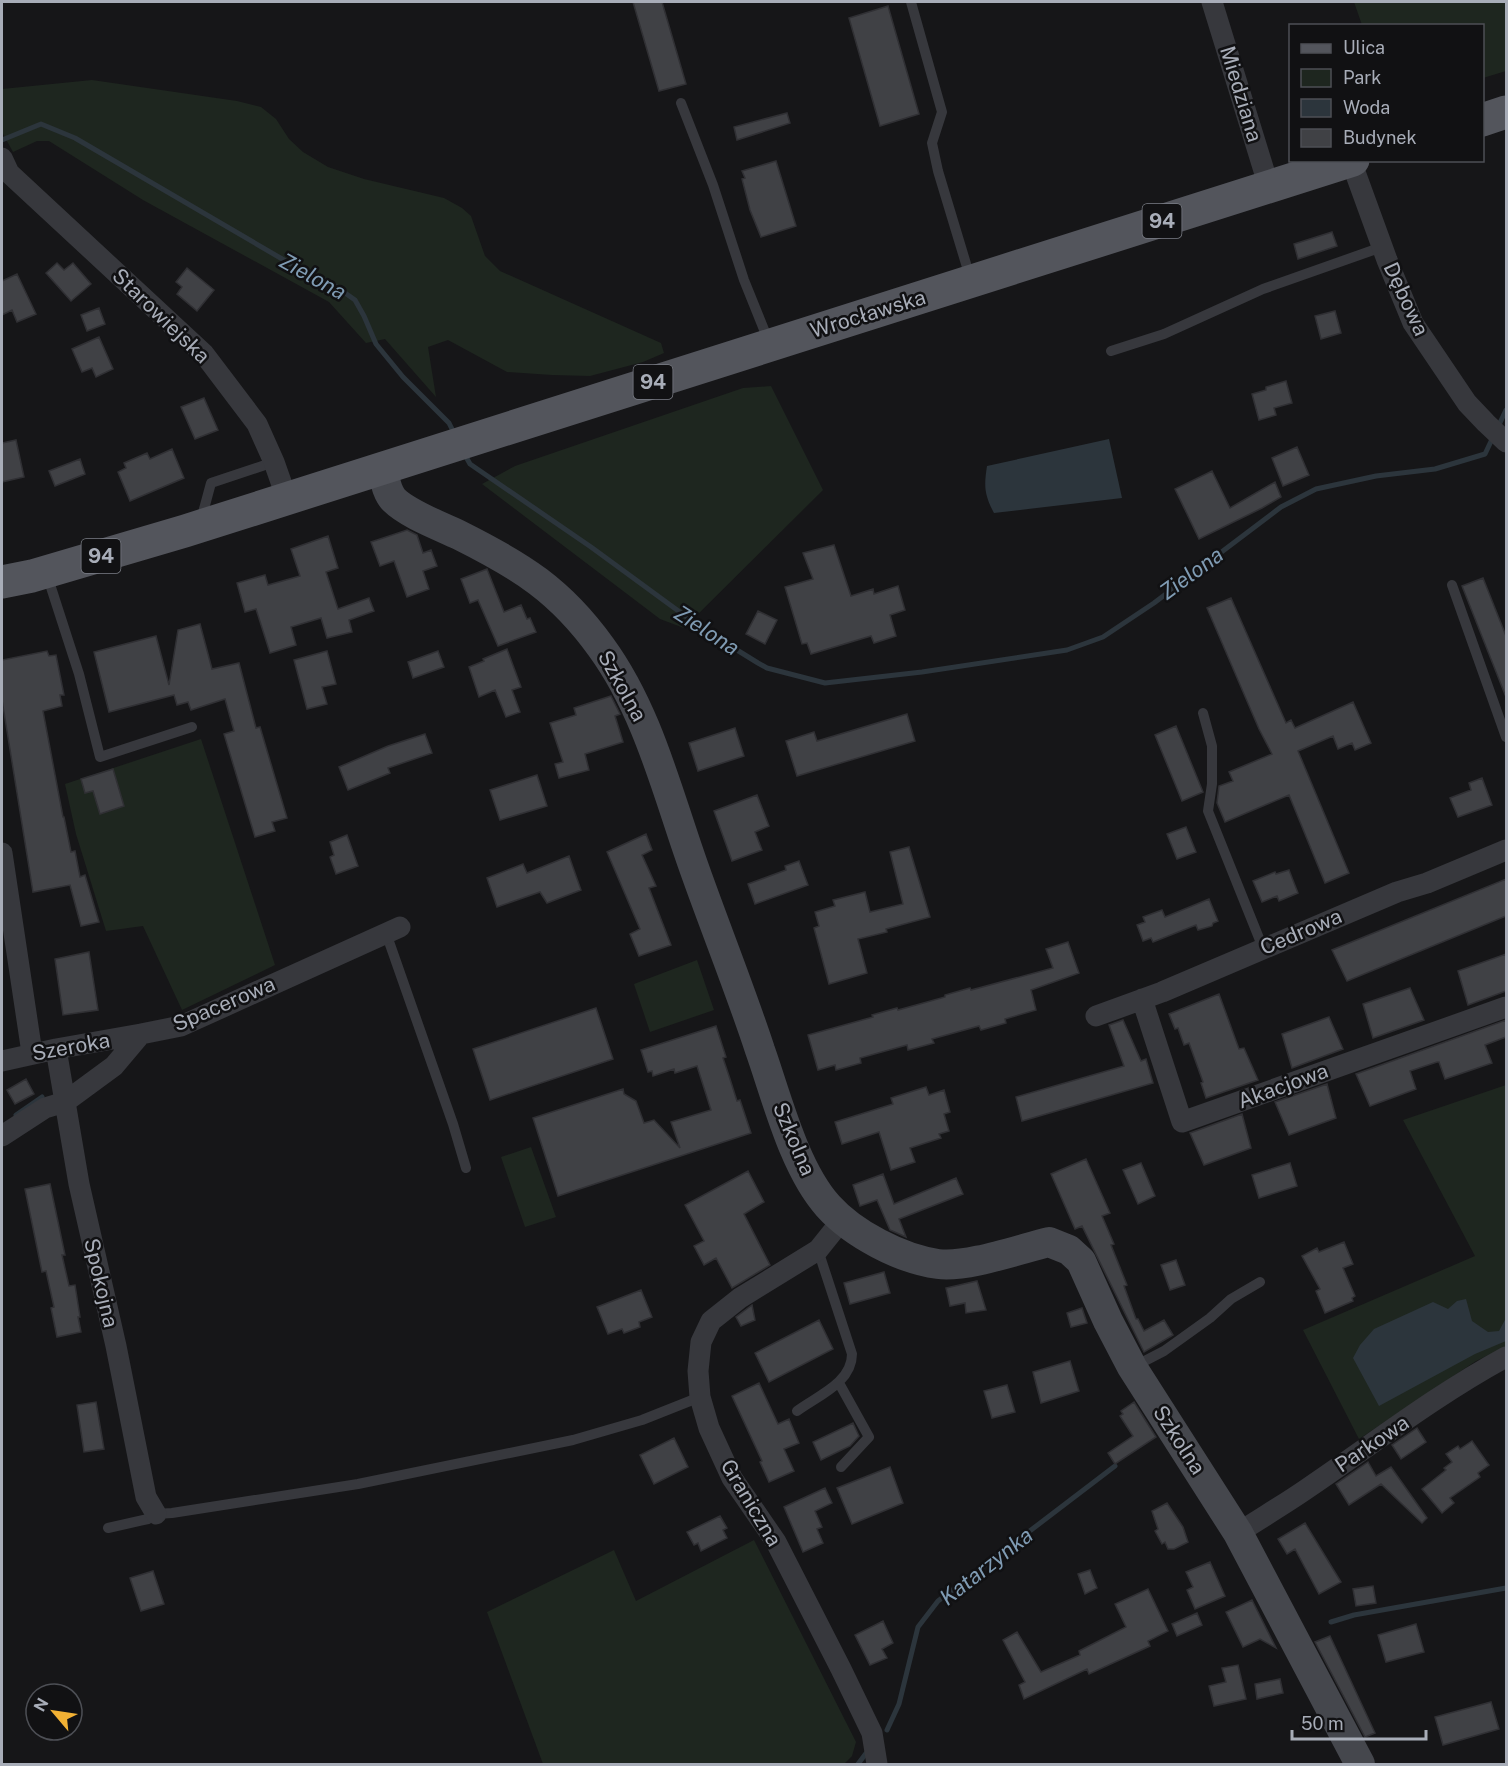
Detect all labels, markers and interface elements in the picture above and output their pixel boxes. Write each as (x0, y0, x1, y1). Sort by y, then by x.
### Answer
legend (1289, 24, 1484, 162)
text: Ulica (1343, 37, 1385, 58)
street label: Miedziana (1215, 43, 1268, 145)
text: Park (1343, 67, 1381, 88)
text: Woda (1343, 97, 1390, 118)
text: Budynek (1343, 127, 1417, 148)
road number: 94 (1142, 204, 1182, 238)
water label: Zielona (275, 247, 351, 305)
street label: Dębowa (1379, 258, 1434, 340)
street label: Starowiejska (107, 263, 215, 368)
street label: Wrocławska (807, 284, 929, 343)
road number: 94 (634, 365, 672, 399)
road number: 94 (82, 539, 120, 573)
water label: Zielona (1154, 541, 1228, 605)
water label: Zielona (670, 599, 744, 661)
street label: Szkolna (593, 646, 652, 726)
street label: Cedrowa (1256, 903, 1346, 960)
street label: Spacerowa (169, 971, 279, 1036)
street label: Szeroka (30, 1027, 112, 1066)
street label: Akacjowa (1234, 1058, 1331, 1113)
street label: Szkolna (768, 1098, 821, 1179)
street label: Spokojna (79, 1236, 124, 1330)
street label: Szkolna (1148, 1401, 1211, 1479)
street label: Parkowa (1330, 1410, 1413, 1477)
street label: Graniczna (716, 1455, 787, 1551)
water label: Katarzynka (934, 1522, 1038, 1610)
north arrow (24, 1682, 84, 1742)
text: N (30, 1695, 53, 1715)
scale bar (1292, 1703, 1426, 1741)
text: 50 m (1301, 1713, 1344, 1734)

